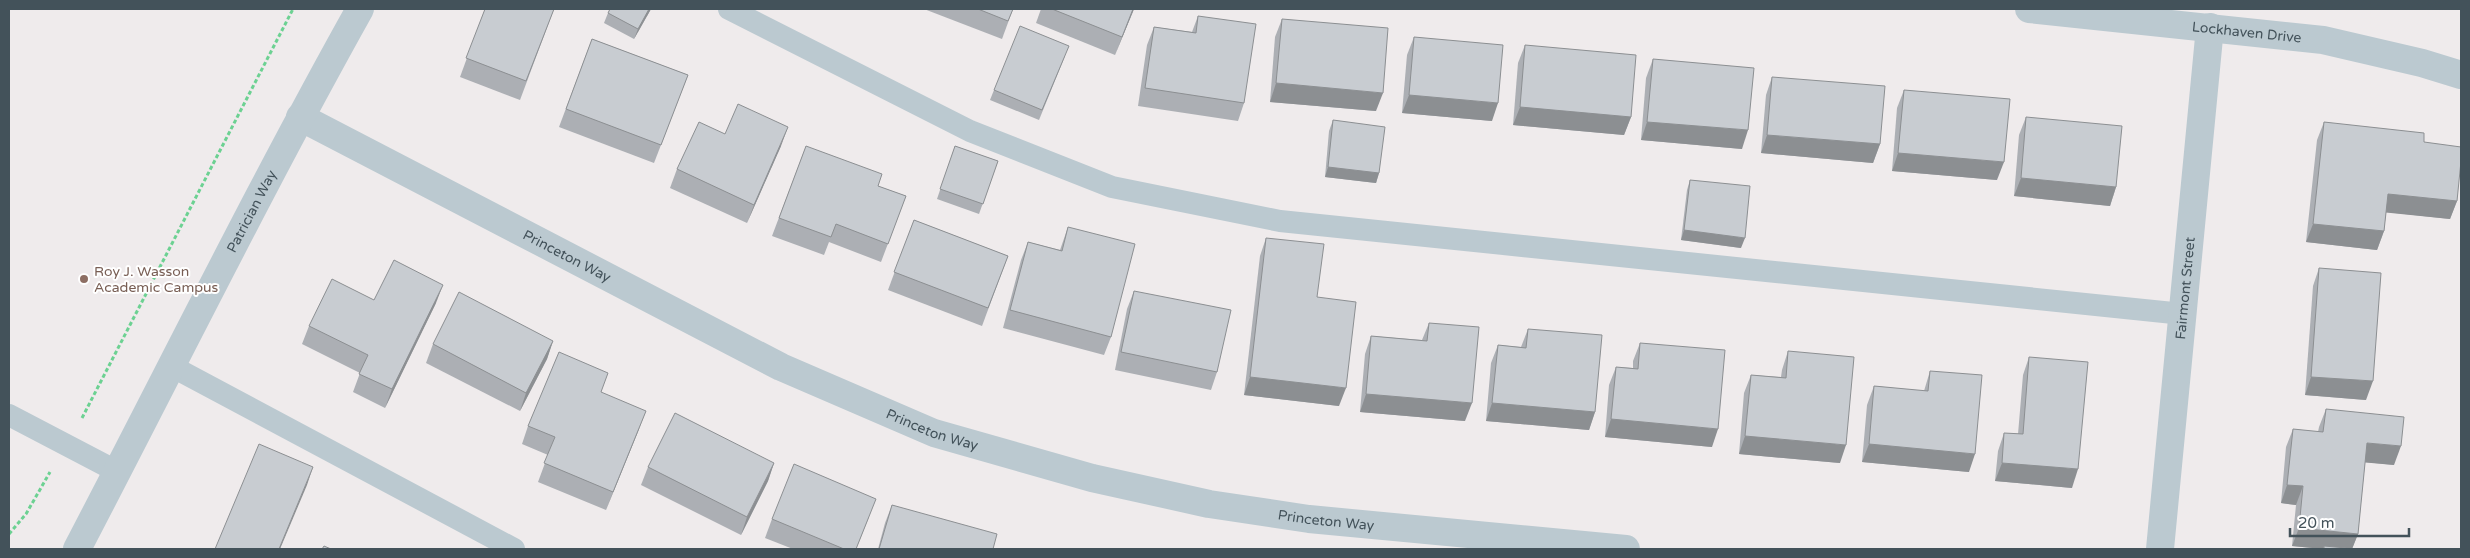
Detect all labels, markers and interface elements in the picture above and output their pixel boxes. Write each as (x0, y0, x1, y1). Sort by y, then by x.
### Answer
street label: Lockhaven Drive (2191, 18, 2302, 46)
street label: Patrician Way (223, 167, 280, 255)
street label: Princeton Way (520, 226, 614, 286)
street label: Fairmont Street (2172, 235, 2198, 340)
place label: Roy J. Wasson Academic Campus (94, 263, 219, 296)
marker: Roy J. Wasson Academic Campus (78, 273, 90, 285)
street label: Princeton Way (884, 405, 981, 454)
street label: Princeton Way (1277, 506, 1375, 534)
scale bar (2290, 506, 2409, 538)
text: 20 m (2298, 514, 2335, 532)

